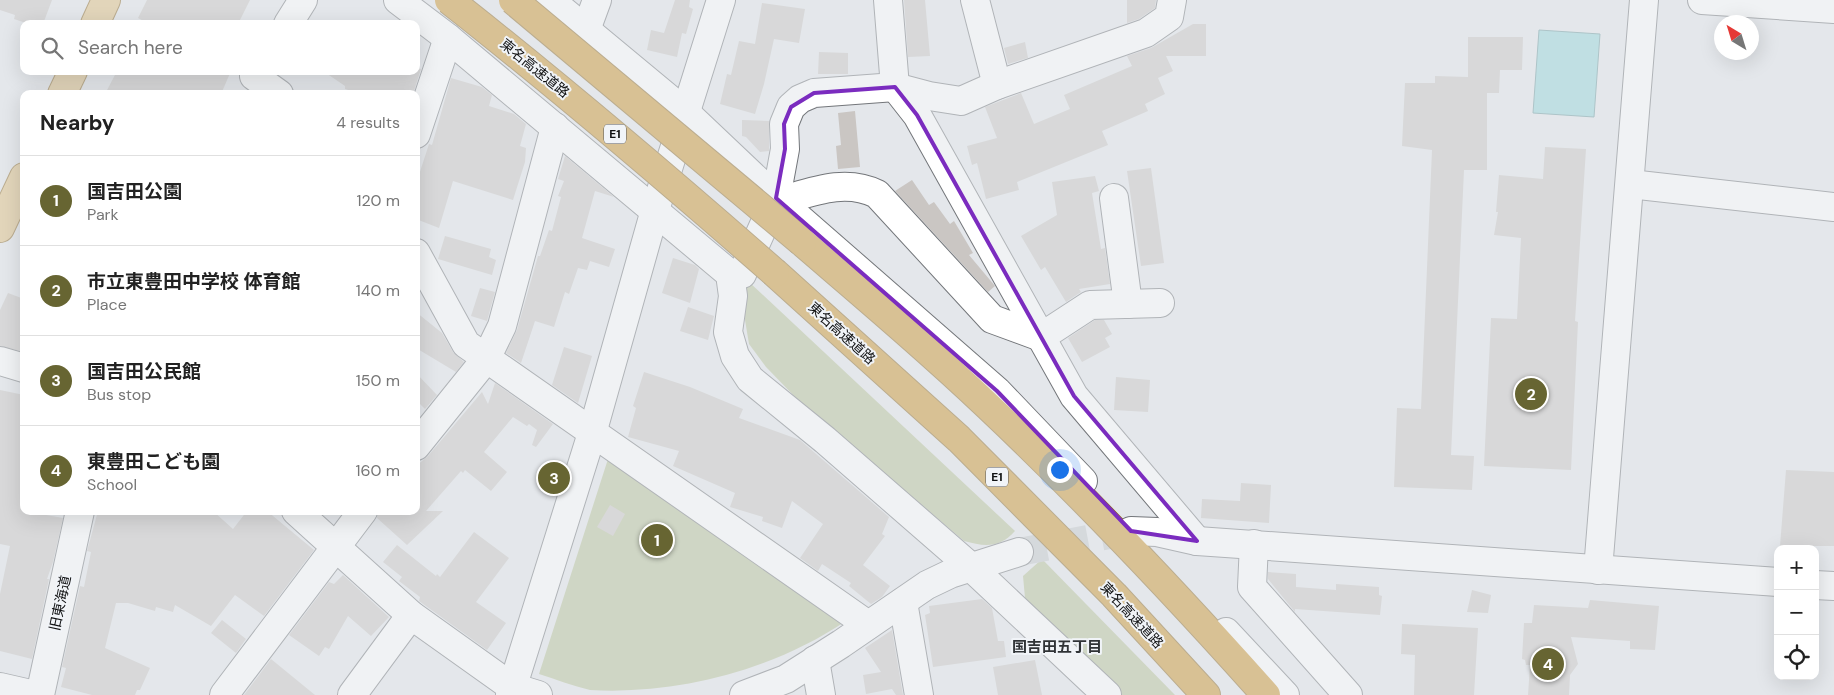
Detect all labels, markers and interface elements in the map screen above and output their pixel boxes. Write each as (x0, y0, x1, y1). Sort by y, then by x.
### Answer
north arrow (1714, 15, 1759, 60)
search box (20, 20, 420, 75)
icon: search (38, 34, 66, 62)
text: Search here (78, 35, 183, 60)
street label: 東名高速道路 (497, 35, 573, 101)
text: Nearby (40, 109, 114, 137)
text: 4 results (336, 112, 400, 133)
road number: E1 (604, 125, 626, 144)
text: 国吉田公園 (87, 179, 182, 204)
text: 1 (53, 190, 59, 211)
text: 120 m (356, 190, 400, 211)
text: Park (87, 204, 119, 225)
text: 市立東豊田中学校 体育館 (87, 269, 300, 294)
text: 2 (51, 280, 61, 301)
text: 140 m (356, 280, 400, 301)
text: Place (87, 294, 127, 315)
street label: 東名高速道路 (805, 298, 879, 368)
text: 国吉田公民館 (87, 359, 201, 384)
text: 3 (51, 370, 61, 391)
text: 150 m (356, 370, 400, 391)
pin: 2 (1515, 375, 1547, 413)
text: Bus stop (87, 384, 151, 405)
text: 東豊田こども園 (87, 449, 220, 474)
your location (1047, 457, 1073, 483)
pin: 3 (538, 459, 570, 497)
text: 4 (51, 460, 61, 481)
text: 160 m (356, 460, 400, 481)
road number: E1 (986, 468, 1008, 487)
text: School (87, 474, 137, 495)
pin: 1 (641, 521, 673, 559)
map controls (1774, 545, 1819, 680)
button: + (1774, 545, 1819, 590)
street label: 旧東海道 (45, 574, 75, 632)
street label: 東名高速道路 (1097, 578, 1167, 652)
button: − (1774, 590, 1819, 635)
button: locate (1774, 635, 1819, 680)
district label: 国吉田五丁目 (1012, 637, 1102, 657)
pin: 4 (1532, 645, 1564, 683)

